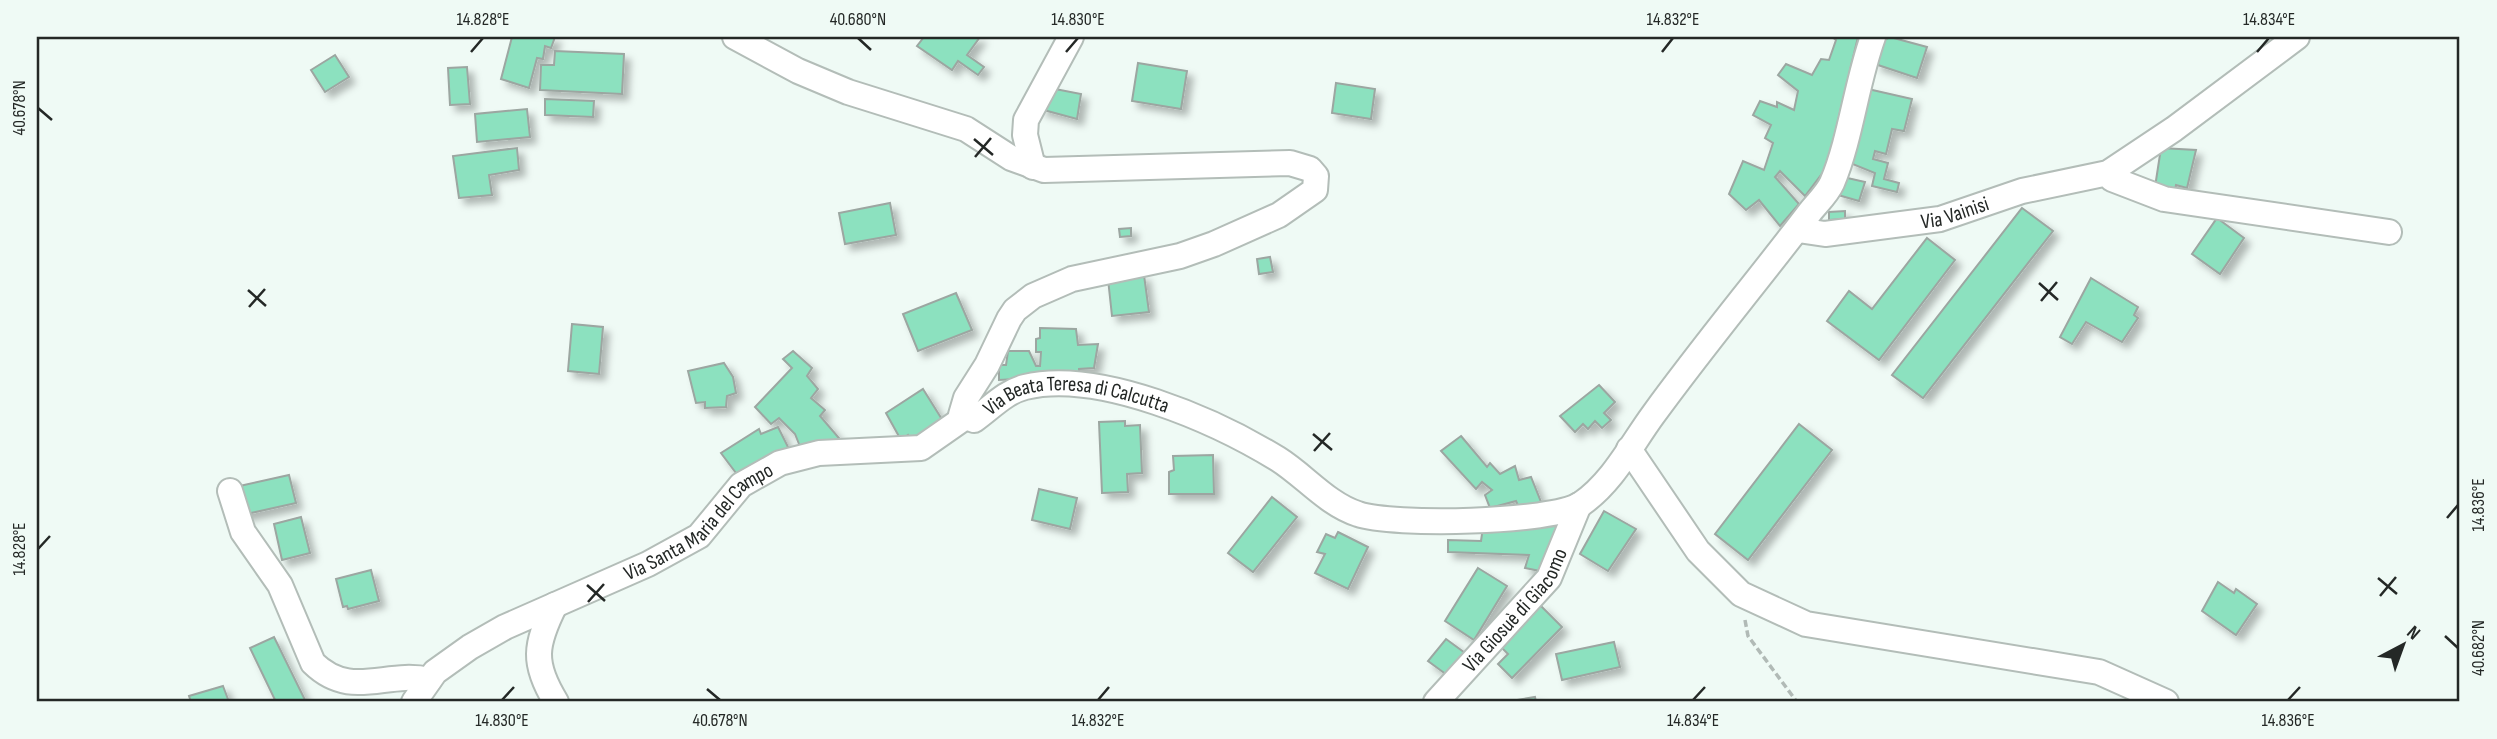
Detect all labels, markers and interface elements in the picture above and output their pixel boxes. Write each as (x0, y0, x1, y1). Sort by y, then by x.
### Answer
text: 14.828°E (456, 9, 510, 30)
text: 40.680°N (830, 9, 886, 30)
text: 14.830°E (1051, 9, 1105, 30)
text: 14.832°E (1647, 9, 1699, 30)
text: 14.834°E (2243, 9, 2295, 30)
text: 40.678°N (9, 80, 30, 136)
street label: Via Vainisi (1919, 191, 1992, 234)
street label: Via Beata Teresa di Calcutta (978, 371, 1172, 421)
street label: Via Santa Maria del Campo (620, 458, 777, 586)
text: 14.836°E (2468, 478, 2489, 532)
text: 14.828°E (9, 522, 30, 576)
street label: Via Giosuè di Giacomo (1457, 545, 1573, 677)
north arrow (2368, 610, 2438, 680)
text: 40.682°N (2468, 620, 2489, 676)
text: N (2402, 621, 2425, 645)
text: 14.830°E (475, 710, 529, 731)
text: 40.678°N (692, 710, 748, 731)
text: 14.832°E (1072, 710, 1124, 731)
text: 14.834°E (1667, 710, 1719, 731)
text: 14.836°E (2261, 710, 2315, 731)

